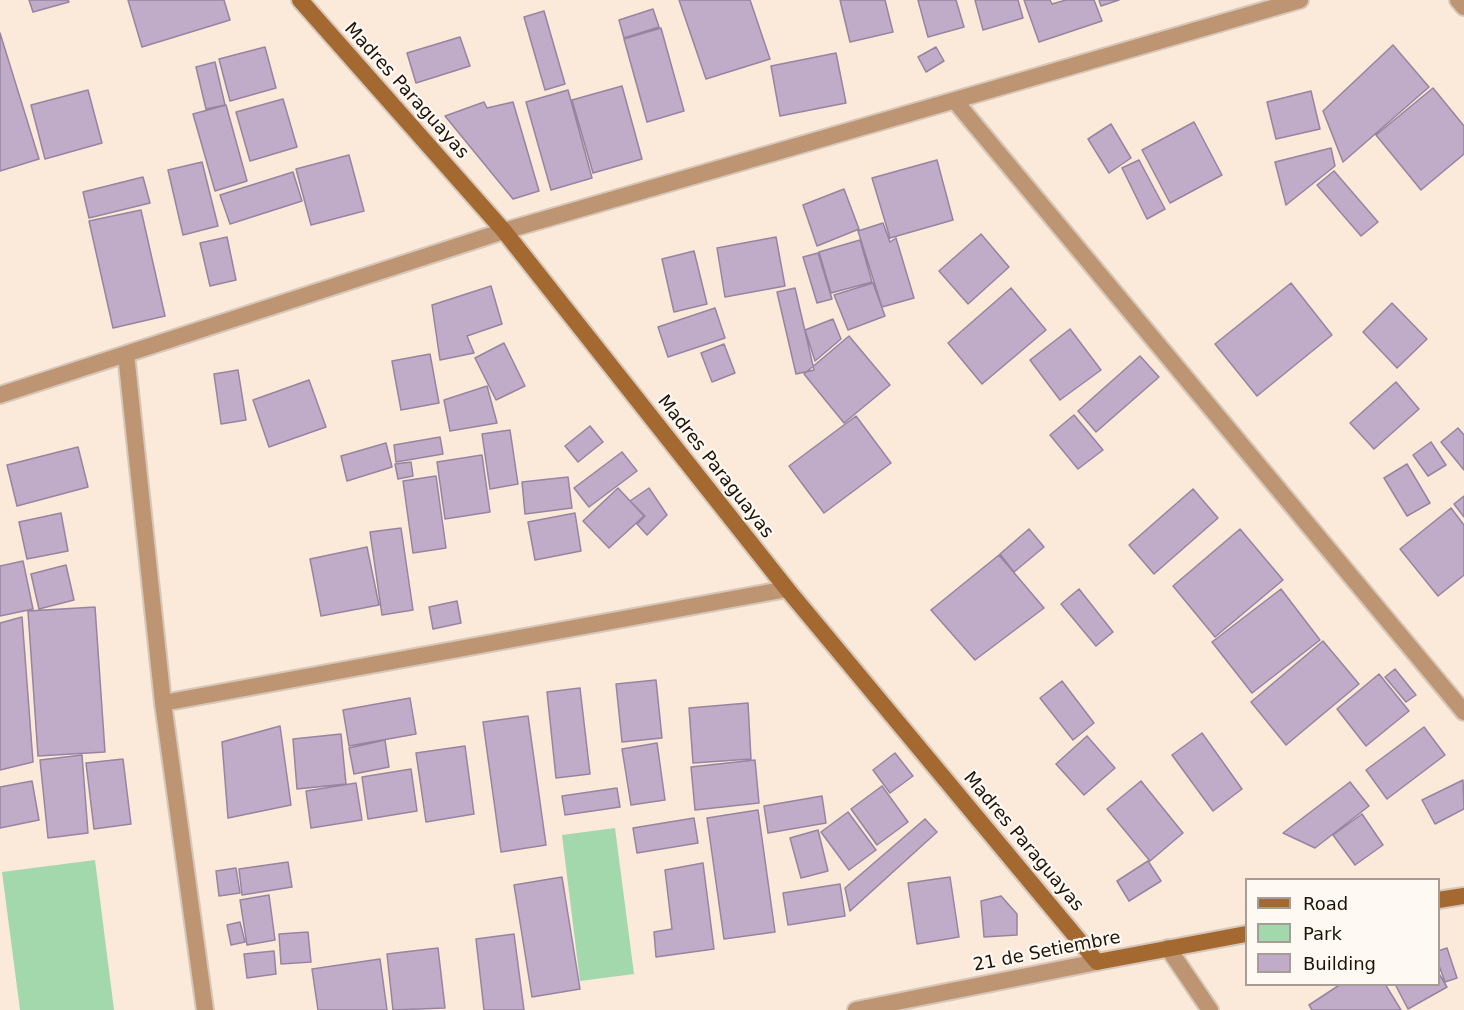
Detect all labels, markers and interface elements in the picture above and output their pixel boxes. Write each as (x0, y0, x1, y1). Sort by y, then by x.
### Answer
street label: Madres Paraguayas (339, 19, 473, 163)
street label: Madres Paraguayas (652, 391, 778, 543)
street label: Madres Paraguayas (958, 768, 1088, 916)
legend (1245, 878, 1440, 986)
text: Road (1303, 893, 1348, 914)
text: Park (1303, 923, 1342, 944)
street label: 21 de Setiembre (972, 927, 1122, 977)
text: Building (1303, 953, 1376, 974)

